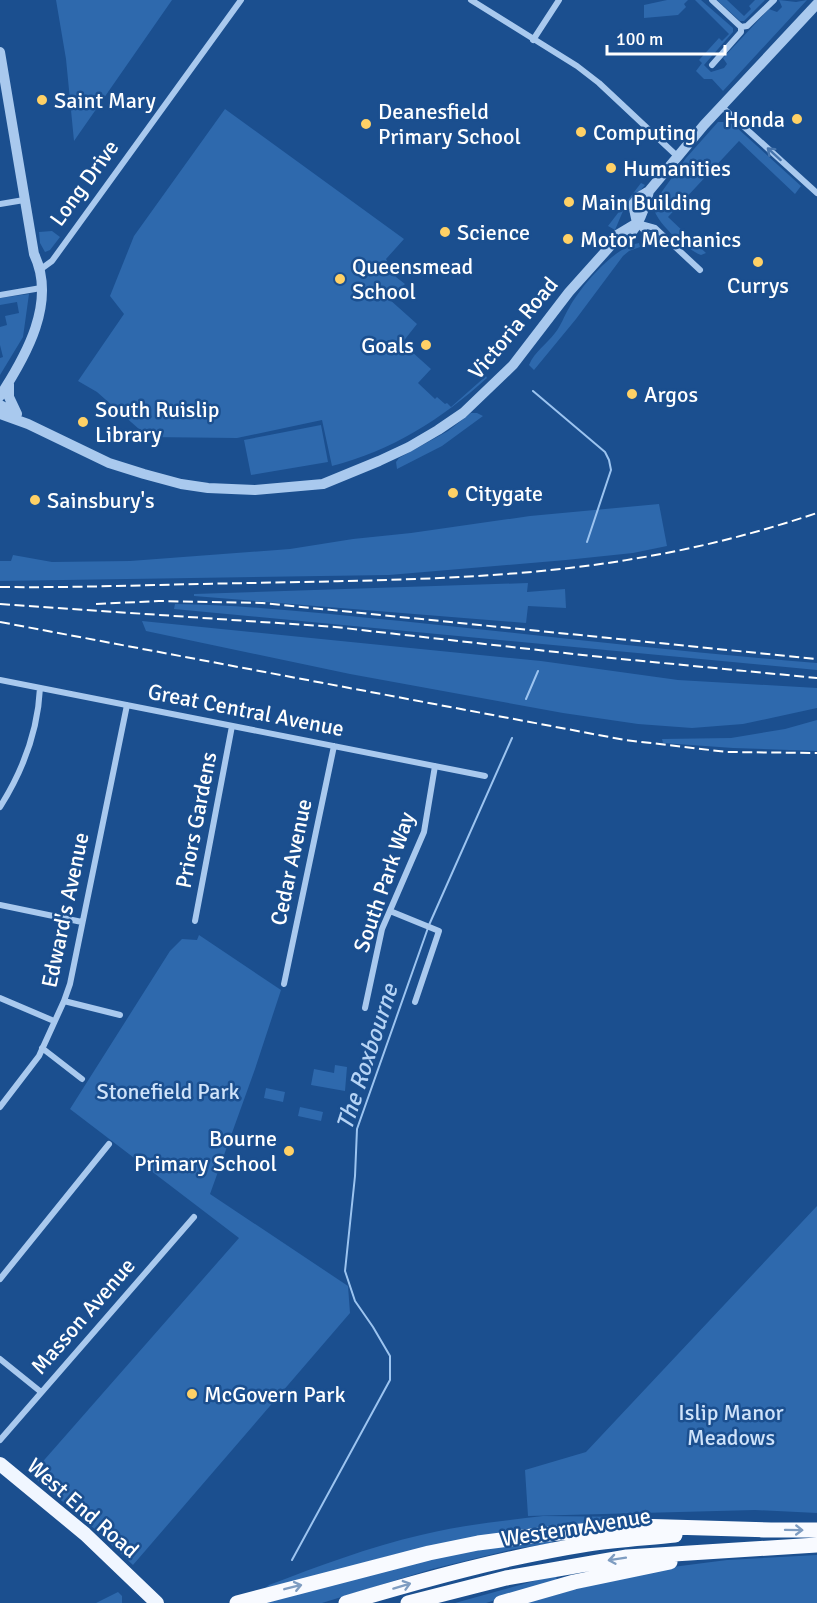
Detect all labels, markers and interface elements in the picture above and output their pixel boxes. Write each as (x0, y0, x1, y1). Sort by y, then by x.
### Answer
scale bar (607, 18, 726, 56)
text: 100 m (616, 28, 663, 50)
place label: Saint Mary (54, 87, 156, 114)
marker: Saint Mary (35, 93, 49, 107)
place label: Deanesfield Primary School (378, 98, 521, 150)
place label: Honda (724, 106, 785, 133)
marker: Honda (790, 112, 804, 126)
marker: Deanesfield Primary School (359, 117, 373, 131)
place label: Computing (593, 119, 696, 146)
marker: Computing (574, 125, 588, 139)
street label: Long Drive (44, 135, 124, 231)
one-way arrow (767, 147, 782, 161)
place label: Humanities (623, 155, 731, 182)
marker: Humanities (604, 161, 618, 175)
place label: Main Building (581, 189, 711, 216)
marker: Main Building (562, 195, 576, 209)
place label: Science (457, 219, 530, 246)
marker: Science (438, 225, 452, 239)
place label: Motor Mechanics (580, 226, 741, 253)
marker: Motor Mechanics (561, 232, 575, 246)
place label: Queensmead School (352, 253, 473, 305)
marker: Currys (751, 255, 765, 269)
street label: Victoria Road (462, 271, 564, 385)
marker: Queensmead School (333, 272, 347, 286)
place label: Currys (727, 272, 789, 299)
place label: Goals (361, 332, 414, 359)
marker: Goals (419, 338, 433, 352)
place label: Argos (644, 381, 698, 408)
marker: Argos (625, 387, 639, 401)
place label: South Ruislip Library (95, 396, 219, 448)
marker: South Ruislip Library (76, 415, 90, 429)
place label: Citygate (465, 480, 543, 507)
marker: Citygate (446, 486, 460, 500)
place label: Sainsbury's (47, 487, 155, 514)
marker: Sainsbury's (28, 493, 42, 507)
street label: Great Central Avenue (146, 678, 346, 742)
street label: Priors Gardens (170, 750, 222, 890)
street label: Cedar Avenue (264, 796, 318, 928)
street label: South Park Way (347, 808, 421, 956)
street label: Edward's Avenue (35, 830, 95, 990)
water label: The Roxbourne (329, 979, 405, 1134)
park label: Stonefield Park (96, 1078, 240, 1105)
place label: Bourne Primary School (134, 1125, 277, 1177)
marker: Bourne Primary School (282, 1144, 296, 1158)
street label: Masson Avenue (25, 1252, 141, 1380)
place label: McGovern Park (204, 1381, 345, 1408)
marker: McGovern Park (185, 1387, 199, 1401)
park label: Islip Manor Meadows (678, 1399, 784, 1451)
street label: West End Road (22, 1452, 144, 1564)
street label: Western Avenue (499, 1502, 653, 1552)
one-way arrow (784, 1524, 804, 1536)
one-way arrow (608, 1553, 628, 1564)
one-way arrow (392, 1580, 411, 1591)
one-way arrow (284, 1581, 303, 1593)

